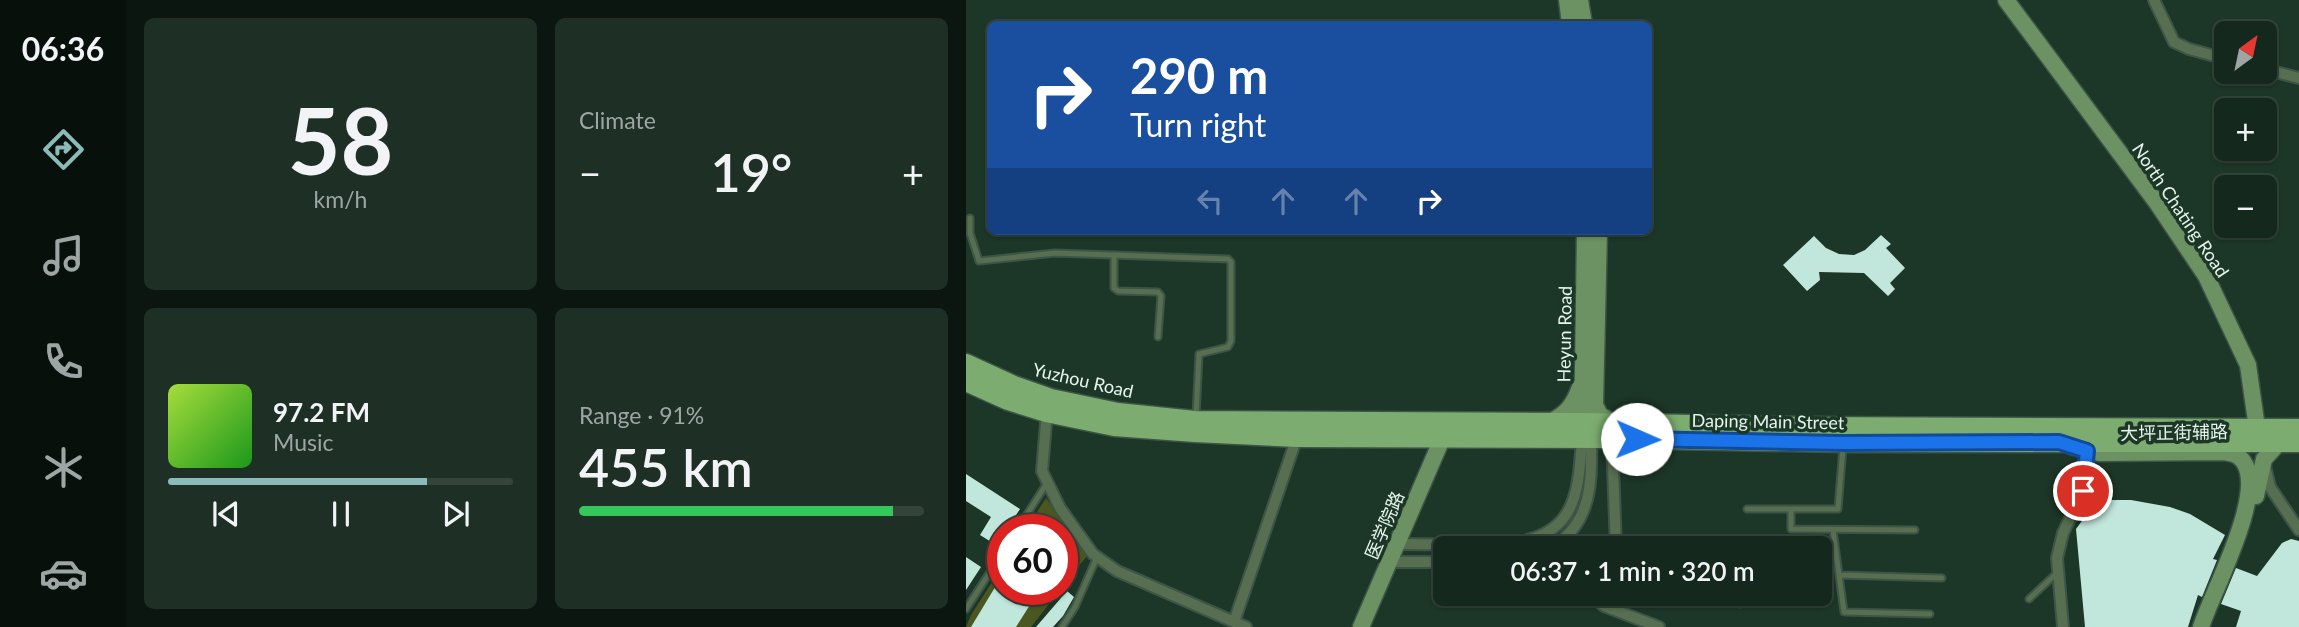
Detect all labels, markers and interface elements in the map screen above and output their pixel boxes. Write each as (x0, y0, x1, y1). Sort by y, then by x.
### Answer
north arrow (2214, 21, 2277, 84)
map controls (2214, 21, 2277, 238)
text: 06:36 (22, 29, 104, 68)
text: 290 m (1130, 46, 1268, 104)
icon: right (1015, 49, 1106, 140)
text: 58 (288, 85, 393, 194)
button: + (2214, 98, 2277, 161)
text: Turn right (1130, 105, 1266, 144)
text: Climate (579, 106, 656, 134)
icon: directions (39, 125, 88, 174)
street label: North Chating Road (2128, 139, 2234, 281)
text: 19° (711, 141, 792, 203)
text: − (579, 150, 601, 196)
text: + (902, 150, 924, 196)
button: − (2214, 175, 2277, 238)
icon: left (1191, 182, 1229, 220)
icon: ahead (1264, 182, 1302, 220)
icon: ahead (1337, 182, 1375, 220)
icon: right (1410, 182, 1448, 220)
text: km/h (314, 185, 367, 213)
icon: music (39, 231, 88, 280)
street label: Heyun Road (1552, 286, 1576, 382)
icon: phone (39, 337, 88, 386)
street label: Yuzhou Road (1030, 358, 1136, 402)
text: 97.2 FM (273, 396, 370, 428)
text: Range · 91% (579, 401, 704, 429)
position arrow (1600, 402, 1674, 476)
street label: Daping Main Street (1692, 409, 1845, 433)
street label: 大坪正街辅路 (2120, 420, 2228, 444)
text: Music (273, 428, 333, 456)
text: 455 km (579, 436, 753, 498)
icon: climate (39, 443, 88, 492)
pin (2053, 461, 2113, 521)
icon: arrive (2064, 472, 2102, 510)
street label: 医学院路 (1360, 488, 1408, 562)
icon: previous (207, 495, 245, 533)
icon: pause (322, 495, 360, 533)
icon: next (437, 495, 475, 533)
speed limit sign: 60 (987, 514, 1078, 605)
icon: car (39, 549, 88, 598)
text: 06:37 · 1 min · 320 m (1510, 555, 1755, 587)

